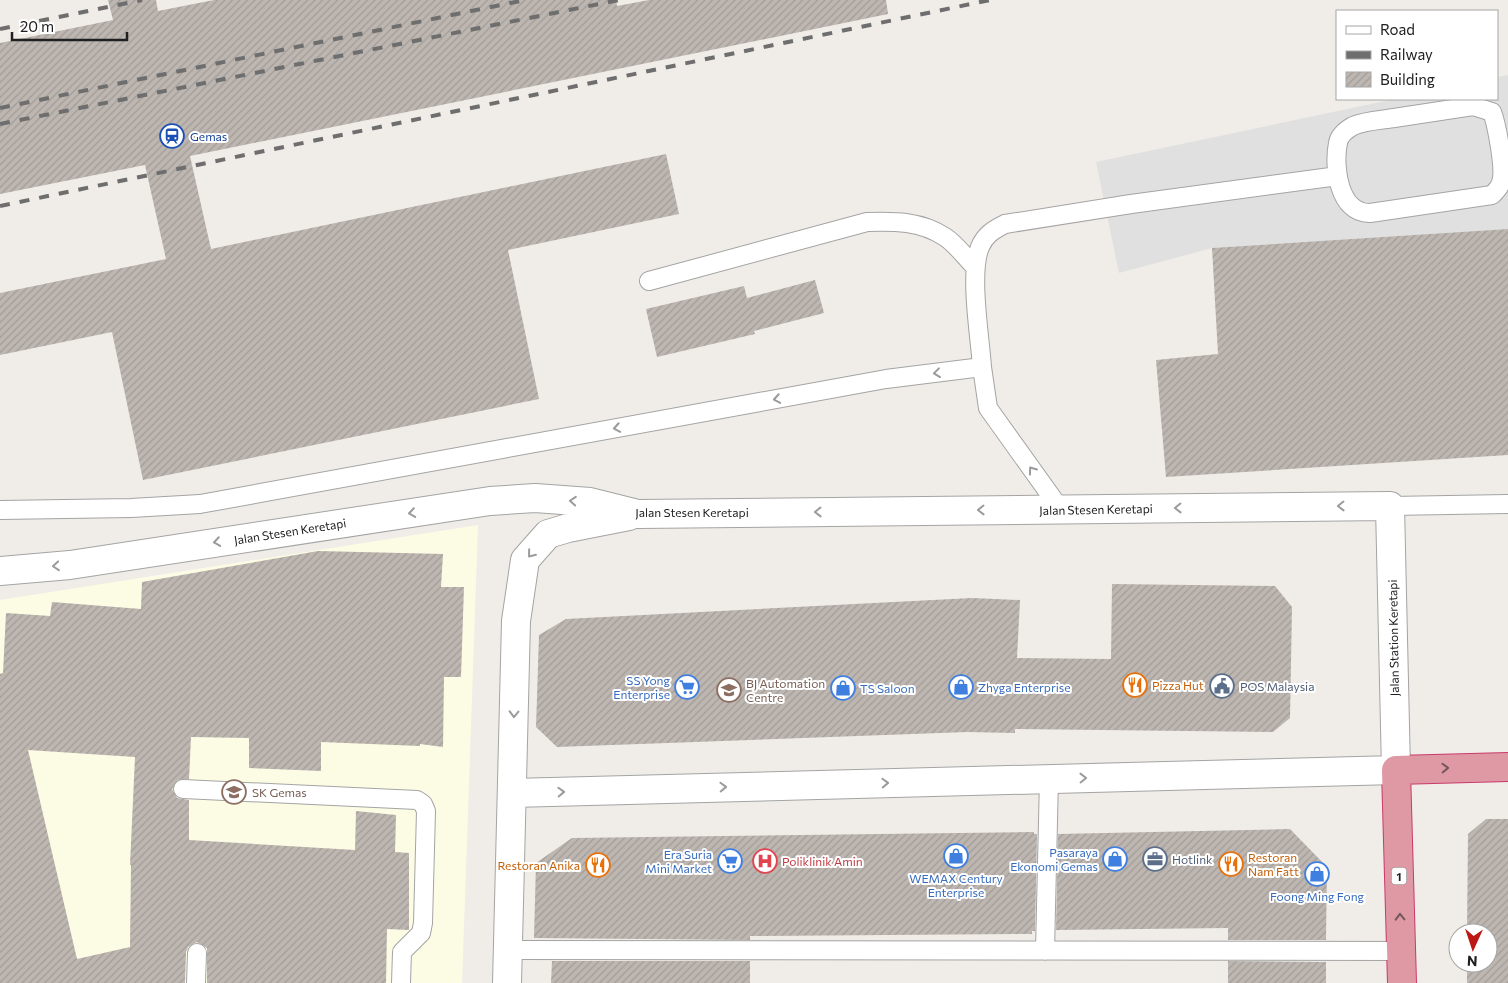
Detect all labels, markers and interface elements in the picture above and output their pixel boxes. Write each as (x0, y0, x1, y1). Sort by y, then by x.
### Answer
scale bar (12, 10, 128, 42)
legend (1336, 10, 1498, 100)
text: 20 m (20, 17, 54, 35)
text: Road (1380, 20, 1415, 38)
text: Railway (1380, 45, 1433, 63)
text: Building (1380, 70, 1435, 88)
station icon: Gemas (159, 123, 185, 149)
place label: Gemas (190, 129, 227, 143)
one-way arrow (933, 367, 942, 377)
one-way arrow (773, 393, 781, 403)
one-way arrow (613, 422, 622, 432)
one-way arrow (1029, 466, 1038, 476)
one-way arrow (569, 495, 577, 506)
street label: Jalan Stesen Keretapi (1039, 501, 1153, 518)
one-way arrow (1337, 501, 1344, 511)
one-way arrow (1174, 503, 1182, 513)
street label: Jalan Stesen Keretapi (635, 505, 749, 520)
one-way arrow (977, 505, 984, 515)
one-way arrow (407, 507, 416, 517)
one-way arrow (814, 507, 822, 517)
street label: Jalan Stesen Keretapi (233, 515, 347, 548)
one-way arrow (212, 537, 221, 547)
one-way arrow (528, 548, 536, 557)
one-way arrow (52, 560, 60, 571)
street label: Jalan Station Keretapi (1385, 579, 1402, 697)
restaurant icon: Pizza Hut (1122, 672, 1148, 698)
place label: SS Yong Enterprise (613, 673, 670, 701)
public building icon: POS Malaysia (1209, 673, 1235, 699)
supermarket icon: SS Yong Enterprise (674, 674, 700, 700)
shop icon: Zhyga Enterprise (948, 674, 974, 700)
shop icon: TS Saloon (830, 675, 856, 701)
place label: BJ Automation Centre (746, 676, 825, 704)
school or university icon: BJ Automation Centre (716, 677, 742, 703)
place label: Pizza Hut (1152, 678, 1204, 692)
place label: POS Malaysia (1240, 679, 1314, 693)
place label: Zhyga Enterprise (978, 680, 1071, 694)
place label: TS Saloon (860, 681, 915, 695)
one-way arrow (508, 710, 519, 718)
one-way arrow (1441, 763, 1449, 774)
one-way arrow (1079, 772, 1087, 783)
one-way arrow (882, 778, 890, 788)
school or university icon: SK Gemas (221, 779, 247, 805)
one-way arrow (719, 782, 727, 793)
place label: SK Gemas (252, 785, 307, 799)
one-way arrow (557, 787, 565, 797)
shop icon: WEMAX Century Enterprise (943, 843, 969, 869)
place label: Pasaraya Ekonomi Gemas (1010, 845, 1098, 873)
shop icon: Pasaraya Ekonomi Gemas (1102, 846, 1128, 872)
office icon: Hotlink (1142, 846, 1168, 872)
place label: Era Suria Mini Market (645, 847, 712, 875)
supermarket icon: Era Suria Mini Market (717, 848, 743, 874)
hospital icon: Poliklinik Amin (752, 848, 778, 874)
place label: Restoran Nam Fatt (1248, 850, 1299, 878)
restaurant icon: Restoran Nam Fatt (1218, 851, 1244, 877)
restaurant icon: Restoran Anika (585, 852, 611, 878)
place label: Hotlink (1172, 852, 1213, 866)
place label: Poliklinik Amin (782, 854, 863, 868)
place label: Restoran Anika (497, 858, 580, 872)
shop icon: Foong Ming Fong (1304, 861, 1330, 887)
road number: 1 (1392, 868, 1406, 884)
place label: WEMAX Century Enterprise (909, 871, 1003, 899)
place label: Foong Ming Fong (1270, 889, 1365, 903)
one-way arrow (1395, 913, 1405, 920)
north arrow (1448, 923, 1498, 973)
text: N (1467, 953, 1478, 970)

